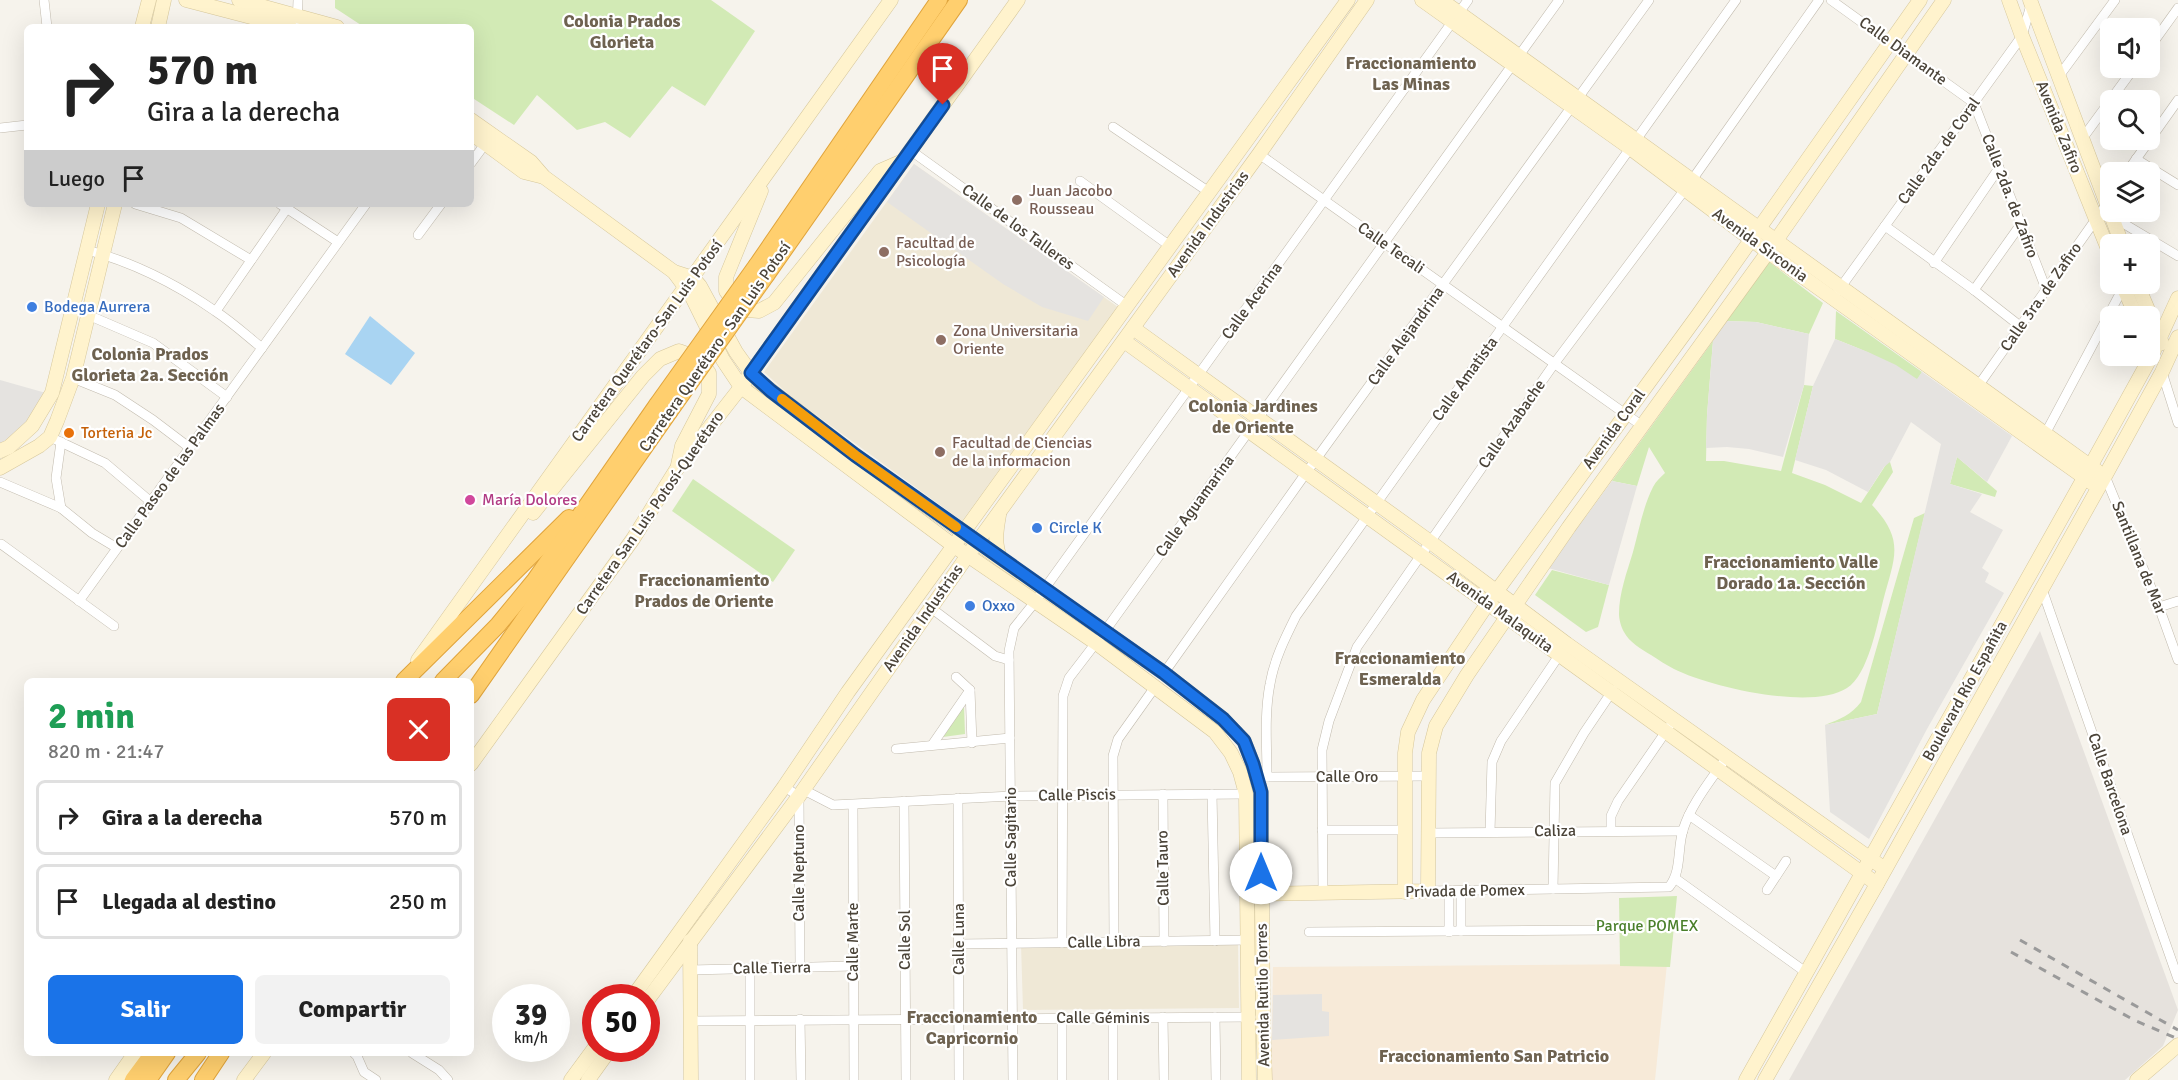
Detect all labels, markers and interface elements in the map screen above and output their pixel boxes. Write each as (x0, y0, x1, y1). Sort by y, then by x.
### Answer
district label: Colonia Prados Glorieta (563, 10, 681, 53)
street label: Calle Diamante (1855, 12, 1951, 90)
map controls (2100, 18, 2160, 366)
button: sound (2100, 18, 2160, 78)
pin (917, 43, 968, 105)
text: 570 m (147, 45, 258, 96)
icon: right (48, 48, 126, 126)
icon: arrive (926, 52, 959, 85)
district label: Fraccionamiento Las Minas (1346, 52, 1477, 95)
street label: Avenida Zafiro (2031, 78, 2087, 176)
button: search (2100, 90, 2160, 150)
street label: Calle 2da. de Coral (1893, 93, 1985, 209)
text: Gira a la derecha (147, 96, 340, 129)
street label: Calle 2da. de Zafiro (1977, 131, 2043, 261)
icon: arrive (117, 162, 150, 195)
button: layers (2100, 162, 2160, 222)
text: Luego (48, 165, 105, 192)
street label: Avenida Industrias (1163, 167, 1253, 281)
street label: Calle de los Talleres (958, 179, 1078, 275)
place label: Juan Jacobo Rousseau (1029, 181, 1113, 219)
marker: Juan Jacobo Rousseau (1010, 193, 1024, 207)
street label: Avenida Sirconia (1708, 204, 1812, 286)
street label: Calle Tecali (1354, 218, 1428, 278)
place label: Facultad de Psicología (896, 233, 975, 271)
button: + (2100, 234, 2160, 294)
street label: Carretera Querétaro-San Luis Potosí (567, 236, 727, 446)
street label: Carretera Querétaro - San Luis Potosí (635, 238, 796, 456)
street label: Calle 3ra. de Zafiro (1996, 239, 2086, 355)
marker: Facultad de Psicología (877, 245, 891, 259)
street label: Calle Acerina (1217, 258, 1287, 344)
street label: Calle Alejandrina (1363, 283, 1449, 389)
place label: Bodega Aurrera (44, 297, 150, 317)
marker: Bodega Aurrera (25, 300, 39, 314)
button: − (2100, 306, 2160, 366)
place label: Zona Universitaria Oriente (953, 321, 1078, 359)
marker: Zona Universitaria Oriente (934, 333, 948, 347)
street label: Calle Amatista (1428, 333, 1502, 425)
district label: Colonia Prados Glorieta 2a. Sección (71, 343, 229, 386)
street label: Calle Azabache (1474, 376, 1550, 472)
street label: Avenida Coral (1578, 385, 1650, 473)
district label: Colonia Jardines de Oriente (1188, 395, 1318, 438)
street label: Calle Paseo de las Palmas (111, 399, 229, 553)
street label: Carretera San Luis Potosí-Querétaro (572, 407, 728, 619)
place label: Torteria Jc (81, 423, 152, 443)
marker: Torteria Jc (62, 426, 76, 440)
place label: Facultad de Ciencias de la informacion (952, 433, 1092, 471)
marker: Facultad de Ciencias de la informacion (933, 445, 947, 459)
street label: Calle Aguamarina (1151, 451, 1239, 561)
place label: María Dolores (482, 490, 577, 510)
marker: María Dolores (463, 493, 477, 507)
street label: Santillana de Mar (2107, 498, 2171, 618)
place label: Circle K (1049, 518, 1102, 538)
marker: Circle K (1030, 521, 1044, 535)
district label: Fraccionamiento Valle Dorado 1a. Sección (1704, 551, 1878, 594)
street label: Avenida Industrias (878, 560, 968, 676)
street label: Avenida Malaquita (1443, 567, 1557, 657)
district label: Fraccionamiento Prados de Oriente (634, 569, 774, 612)
place label: Oxxo (982, 596, 1015, 616)
marker: Oxxo (963, 599, 977, 613)
street label: Boulevard Río Españita (1918, 617, 2012, 765)
district label: Fraccionamiento Esmeralda (1335, 647, 1466, 690)
text: 2 min (48, 694, 135, 739)
button: close (387, 698, 450, 761)
street label: Calle Barcelona (2083, 730, 2137, 838)
text: 820 m · 21:47 (48, 739, 164, 764)
street label: Calle Oro (1316, 767, 1378, 787)
street label: Calle Piscis (1038, 784, 1116, 806)
street label: Calle Sagitario (1001, 787, 1021, 887)
icon: right (51, 801, 84, 834)
text: Gira a la derecha (102, 804, 263, 831)
text: 570 m (389, 804, 447, 831)
street label: Caliza (1534, 821, 1576, 841)
street label: Calle Neptuno (789, 824, 809, 922)
street label: Calle Tauro (1152, 830, 1174, 906)
position arrow (1229, 841, 1293, 905)
street label: Privada de Pomex (1405, 880, 1526, 902)
icon: arrive (51, 885, 84, 918)
text: Llegada al destino (102, 888, 276, 915)
text: 250 m (389, 888, 447, 915)
street label: Calle Marte (843, 903, 863, 981)
street label: Calle Luna (949, 903, 969, 975)
street label: Calle Sol (895, 910, 915, 970)
park label: Parque POMEX (1596, 916, 1699, 936)
street label: Avenida Rutilo Torres (1252, 923, 1274, 1067)
street label: Calle Libra (1067, 931, 1141, 953)
street label: Calle Tierra (733, 957, 811, 979)
button: Salir (48, 975, 243, 1044)
button: Compartir (255, 975, 450, 1044)
speed limit sign: 50 (582, 984, 660, 1062)
text: 39 (515, 997, 547, 1034)
district label: Fraccionamiento Capricornio (907, 1006, 1038, 1049)
street label: Calle Géminis (1056, 1008, 1150, 1028)
text: km/h (514, 1029, 548, 1047)
district label: Fraccionamiento San Patricio (1379, 1045, 1609, 1067)

